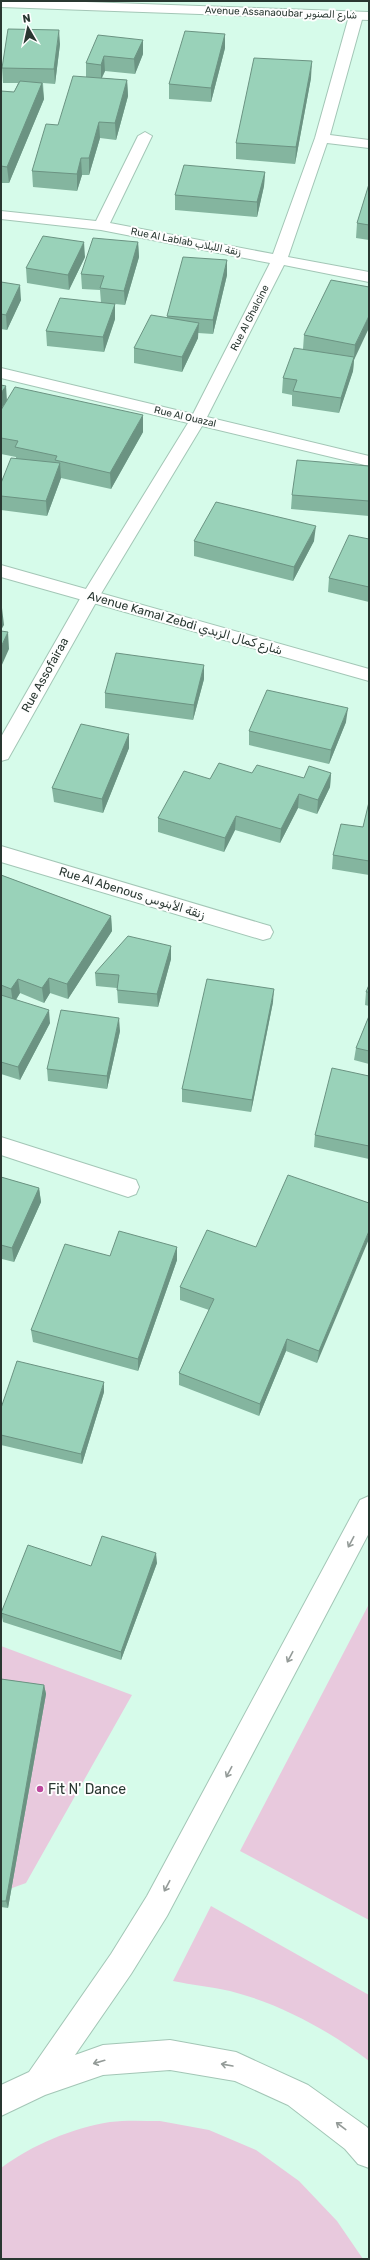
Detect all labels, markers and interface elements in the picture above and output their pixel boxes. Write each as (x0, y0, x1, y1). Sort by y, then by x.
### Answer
street label: Avenue Assanaoubar شارع الصنوبر (205, 4, 357, 23)
north arrow (8, 8, 48, 48)
text: N (22, 12, 32, 26)
street label: Rue Al Lablab زنقة اللبلاب (130, 225, 242, 259)
street label: Rue Al Ghalcine (228, 283, 272, 353)
street label: Rue Al Ouazal (153, 404, 217, 430)
street label: Avenue Kamal Zebdi شارع كمال الزبدي (85, 588, 284, 660)
street label: Rue Assofairaa (19, 635, 71, 715)
street label: Rue Al Abenous زنقة الأبنوس (57, 864, 207, 923)
one-way arrow (346, 1536, 354, 1548)
one-way arrow (285, 1651, 293, 1663)
one-way arrow (224, 1765, 232, 1777)
place label: Fit N' Dance (48, 1781, 126, 1798)
marker: Fit N' Dance (35, 1784, 45, 1794)
one-way arrow (163, 1880, 171, 1892)
one-way arrow (92, 2059, 105, 2066)
one-way arrow (221, 2061, 234, 2069)
one-way arrow (335, 2122, 346, 2131)

